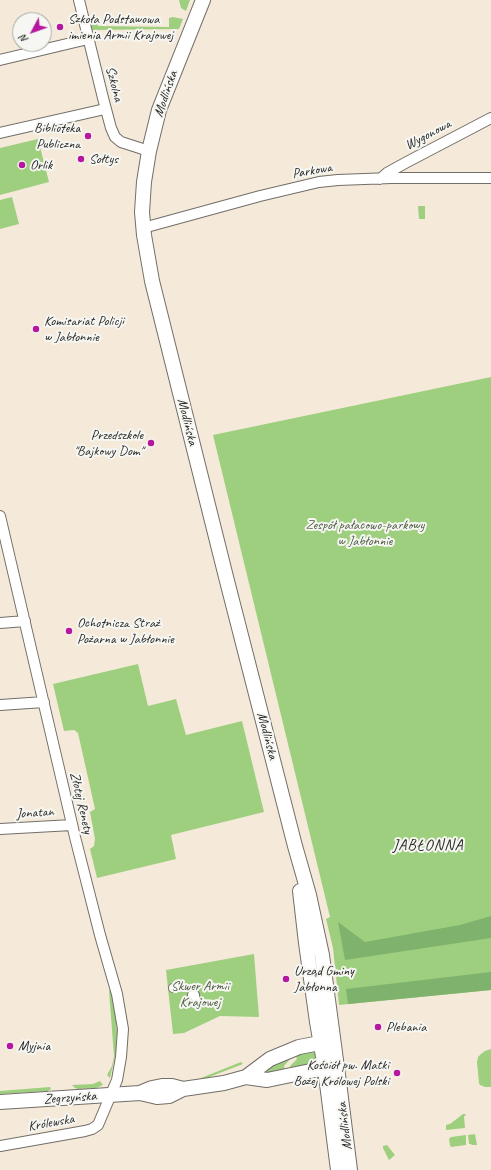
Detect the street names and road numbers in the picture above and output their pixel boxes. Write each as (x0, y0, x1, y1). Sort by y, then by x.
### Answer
street label: Szkolna (102, 65, 126, 103)
street label: Modlińska (150, 69, 182, 119)
street label: Wygonowa (402, 116, 454, 154)
street label: Parkowa (291, 159, 333, 183)
street label: Modlińska (173, 397, 201, 447)
street label: Modlińska (253, 711, 281, 761)
street label: Złotej Renety (66, 770, 96, 836)
street label: Jonatan (16, 803, 54, 823)
street label: Zegrzyńska (43, 1088, 97, 1108)
street label: Modlińska (334, 1101, 356, 1151)
street label: Królewska (27, 1111, 75, 1135)

